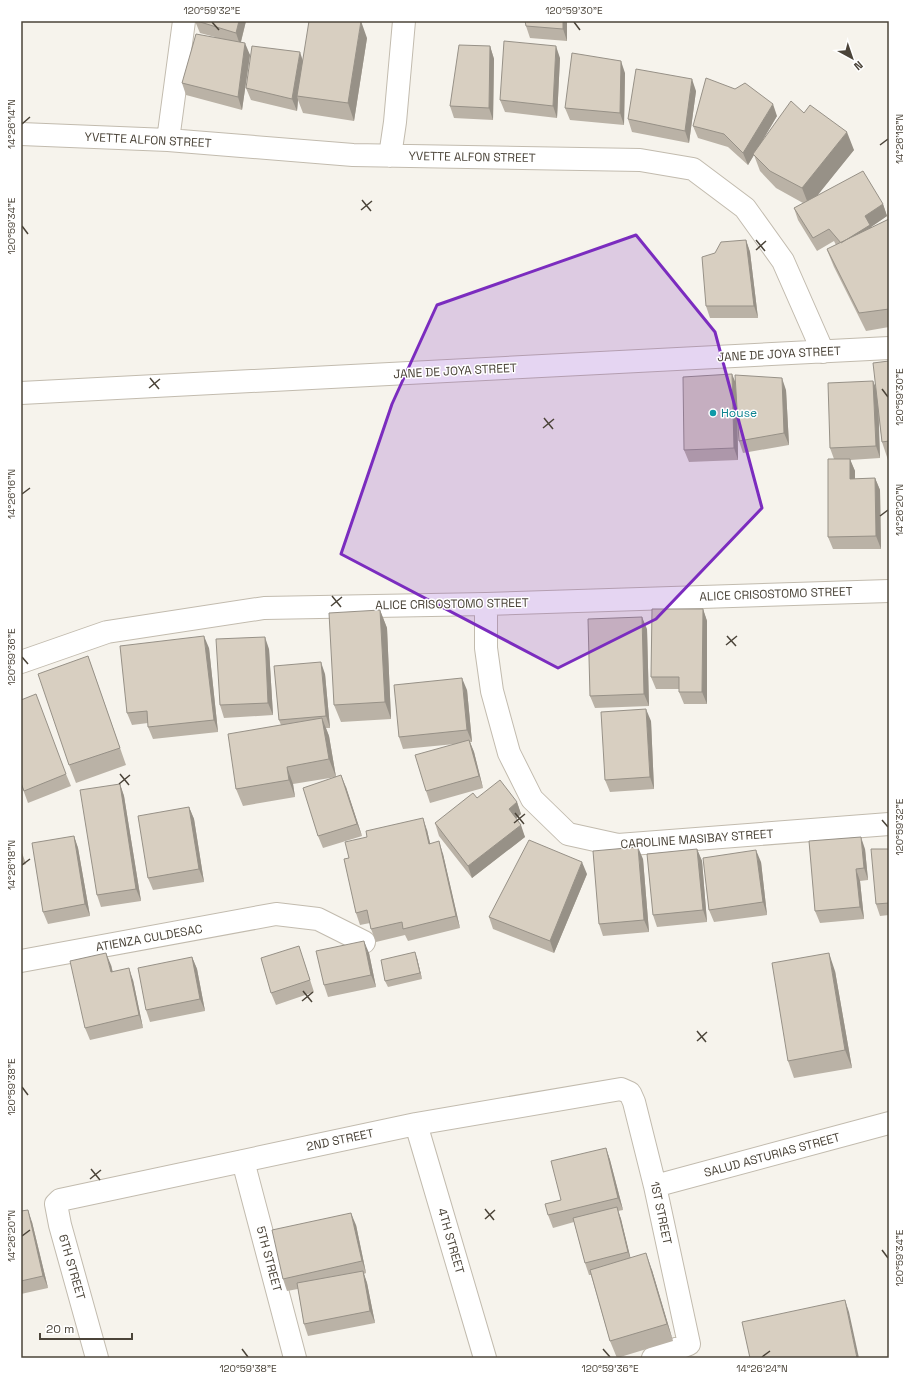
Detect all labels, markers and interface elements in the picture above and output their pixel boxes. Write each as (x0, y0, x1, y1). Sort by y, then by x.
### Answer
text: 120°59'32"E (184, 4, 241, 17)
text: 120°59'30"E (545, 4, 603, 17)
north arrow (832, 38, 872, 78)
text: N (851, 58, 866, 73)
text: 14°26'14"N (5, 99, 18, 149)
text: 14°26'18"N (893, 114, 906, 164)
street label: YVETTE ALFON STREET (84, 129, 212, 151)
street label: YVETTE ALFON STREET (408, 148, 536, 166)
text: 120°59'34"E (5, 197, 18, 254)
street label: JANE DE JOYA STREET (717, 343, 841, 365)
street label: JANE DE JOYA STREET (393, 360, 517, 382)
text: 120°59'30"E (893, 368, 906, 426)
place label: House (721, 405, 757, 421)
marker: House (708, 408, 718, 418)
text: 14°26'16"N (5, 469, 18, 519)
text: 14°26'20"N (893, 484, 906, 536)
street label: ALICE CRISOSTOMO STREET (699, 583, 853, 605)
street label: ALICE CRISOSTOMO STREET (375, 595, 529, 613)
text: 120°59'36"E (5, 628, 18, 686)
text: 120°59'32"E (893, 798, 906, 856)
street label: CAROLINE MASIBAY STREET (620, 826, 774, 852)
text: 14°26'18"N (5, 840, 18, 890)
street label: ATIENZA CULDESAC (94, 921, 204, 955)
text: 120°59'38"E (5, 1058, 18, 1116)
street label: 2ND STREET (305, 1125, 375, 1155)
street label: SALUD ASTURIAS STREET (702, 1129, 842, 1181)
street label: 1ST STREET (647, 1180, 675, 1246)
street label: 4TH STREET (434, 1206, 468, 1276)
text: 14°26'20"N (5, 1210, 18, 1262)
street label: 5TH STREET (253, 1224, 285, 1294)
text: 120°59'34"E (893, 1229, 906, 1286)
street label: 6TH STREET (55, 1232, 89, 1302)
scale bar (40, 1315, 132, 1341)
text: 20 m (46, 1321, 74, 1337)
text: 120°59'38"E (219, 1362, 277, 1375)
text: 120°59'36"E (581, 1362, 639, 1375)
text: 14°26'24"N (736, 1362, 788, 1375)

